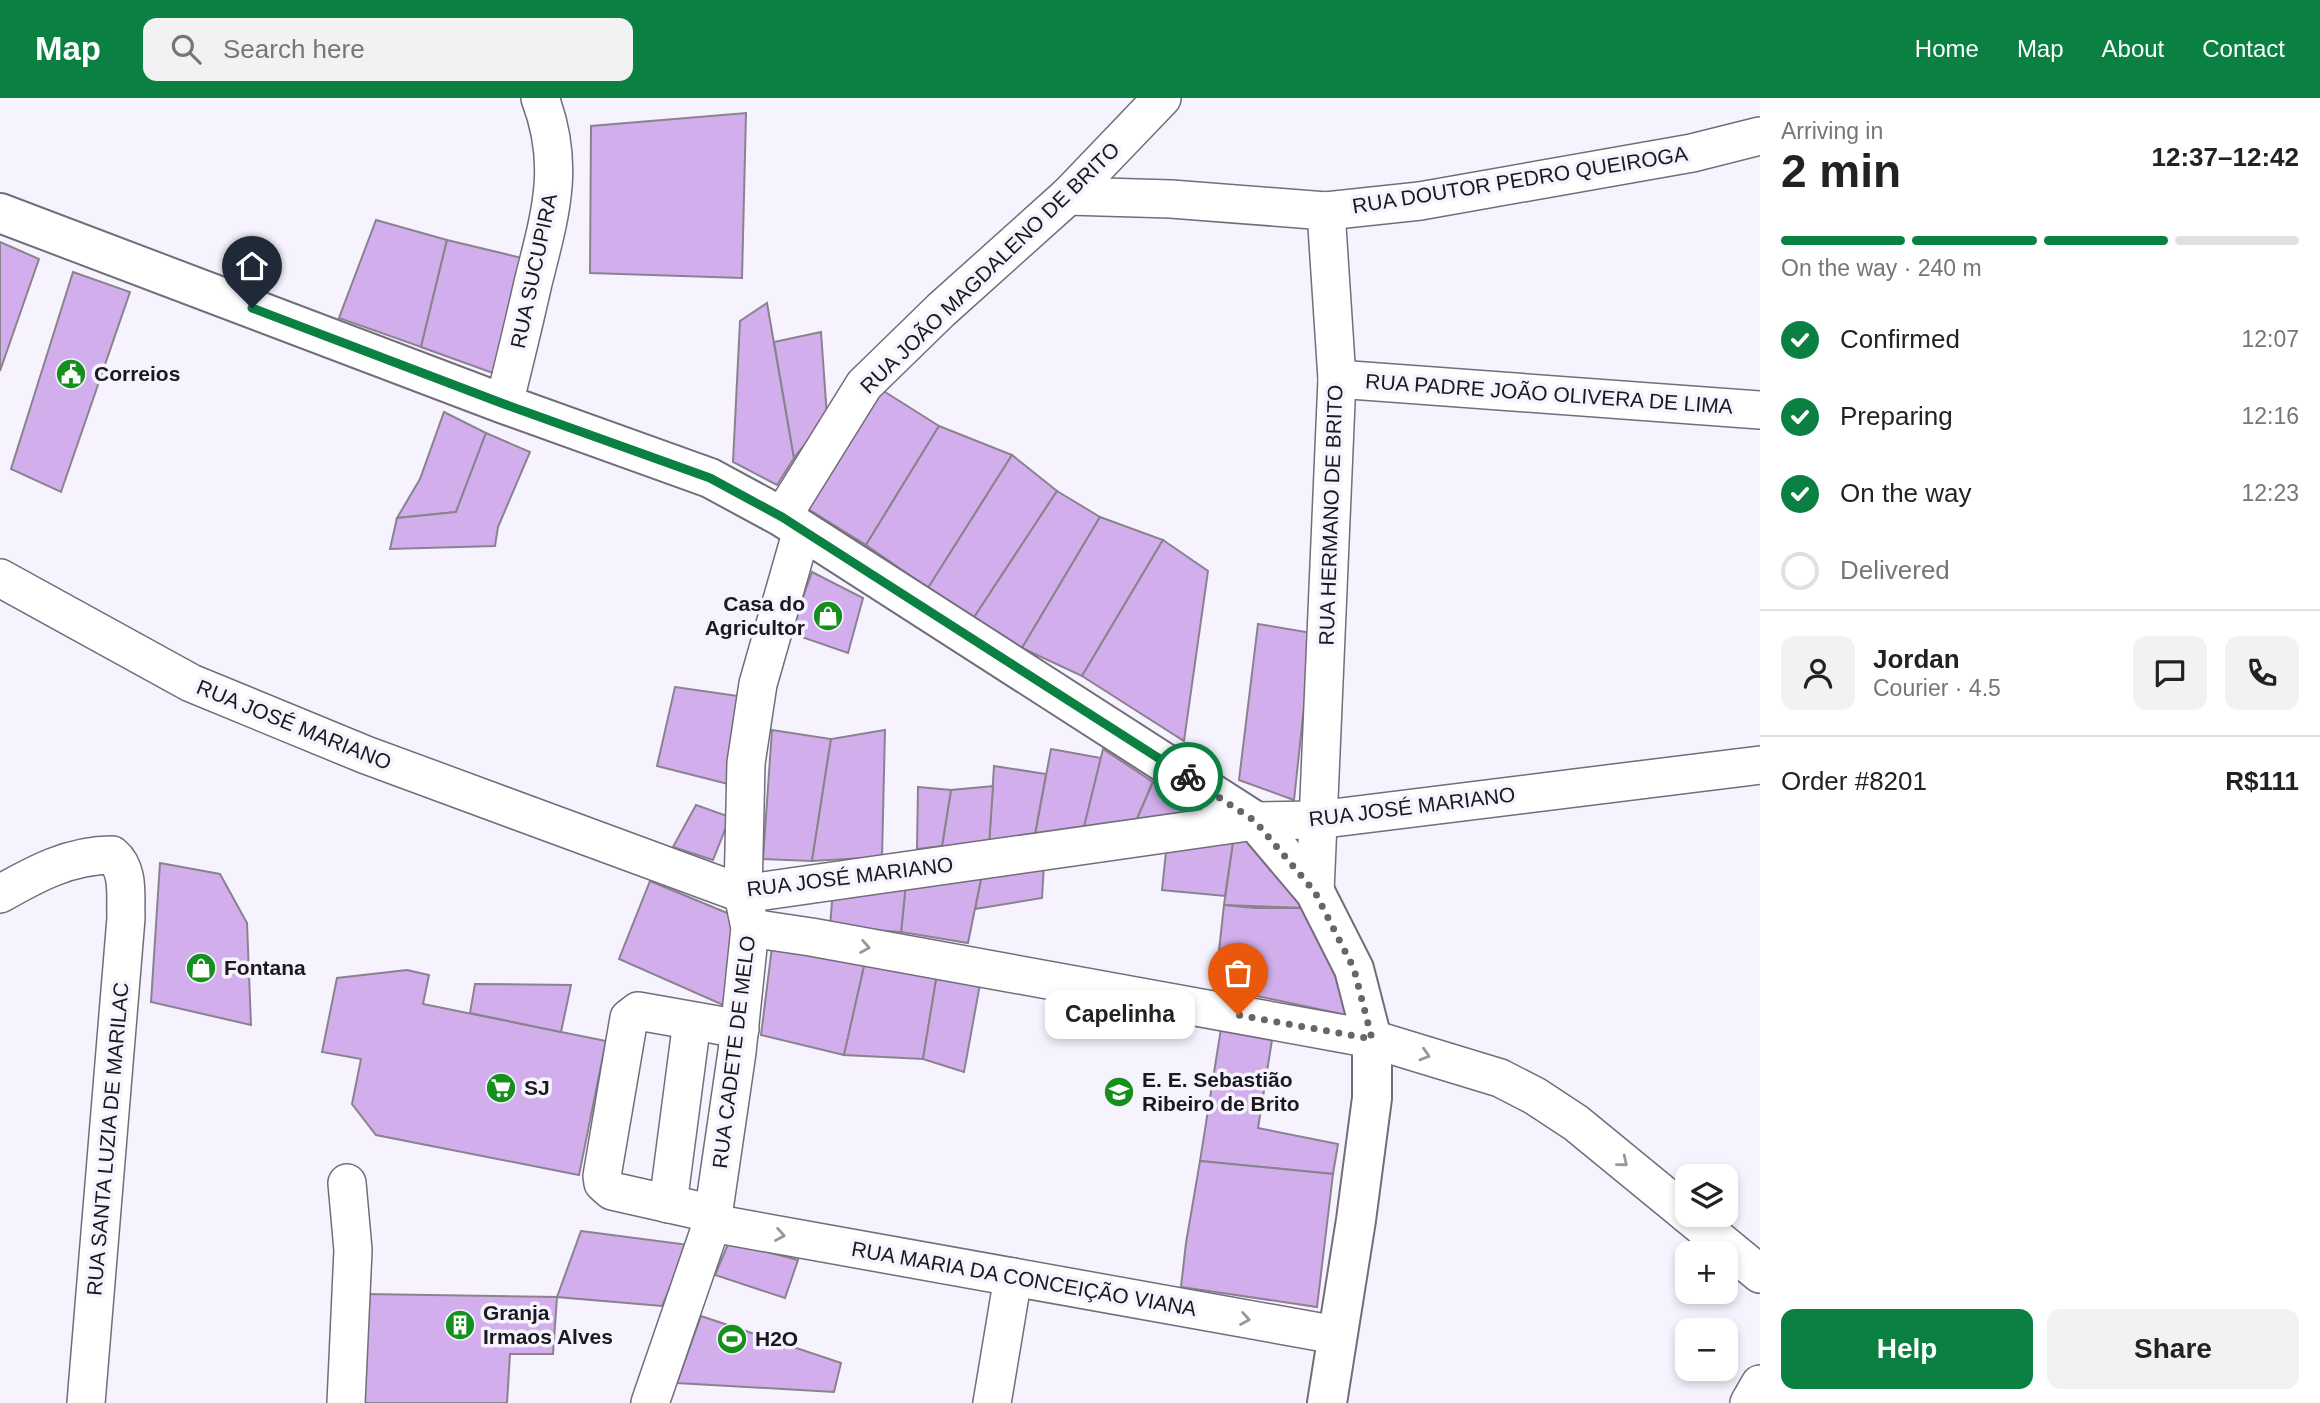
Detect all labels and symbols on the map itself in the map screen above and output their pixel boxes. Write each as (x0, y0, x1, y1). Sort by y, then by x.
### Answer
street label: RUA JOÃO MAGDALENO DE BRITO (855, 138, 1124, 398)
street label: RUA DOUTOR PEDRO QUEIROGA (1351, 142, 1689, 217)
street label: RUA SUCUPIRA (506, 191, 561, 350)
pin (222, 236, 282, 308)
public building icon: Correios (54, 357, 88, 391)
place label: Correios (94, 362, 180, 385)
street label: RUA PADRE JOÃO OLIVERA DE LIMA (1364, 369, 1734, 418)
street label: RUA HERMANO DE BRITO (1314, 384, 1347, 646)
place label: Casa do Agricultor (705, 592, 805, 639)
shop icon: Casa do Agricultor (811, 599, 845, 633)
street label: RUA JOSÉ MARIANO (194, 675, 395, 774)
courier (1153, 742, 1223, 812)
street label: RUA JOSÉ MARIANO (1307, 782, 1516, 831)
street label: RUA JOSÉ MARIANO (745, 852, 954, 901)
street label: RUA CADETE DE MELO (708, 934, 759, 1170)
one-way arrow (859, 939, 871, 954)
pin (1208, 943, 1268, 1015)
shop icon: Fontana (184, 951, 218, 985)
place label: Fontana (224, 956, 306, 979)
street label: RUA SANTA LUZIA DE MARILAC (82, 981, 133, 1297)
callout: Capelinha (1046, 990, 1196, 1040)
one-way arrow (1419, 1047, 1431, 1062)
place label: E. E. Sebastião Ribeiro de Brito (1142, 1068, 1300, 1115)
supermarket icon: SJ (484, 1071, 518, 1105)
school or university icon: E. E. Sebastião Ribeiro de Brito (1102, 1075, 1136, 1109)
place label: SJ (524, 1076, 550, 1099)
one-way arrow (1615, 1154, 1628, 1166)
one-way arrow (774, 1227, 786, 1242)
street label: RUA MARIA DA CONCEIÇÃO VIANA (850, 1237, 1198, 1320)
place label: Granja Irmaos Alves (483, 1301, 613, 1348)
building icon: Granja Irmaos Alves (443, 1308, 477, 1342)
one-way arrow (1239, 1311, 1251, 1326)
sports icon: H2O (715, 1322, 749, 1356)
place label: H2O (755, 1327, 798, 1350)

